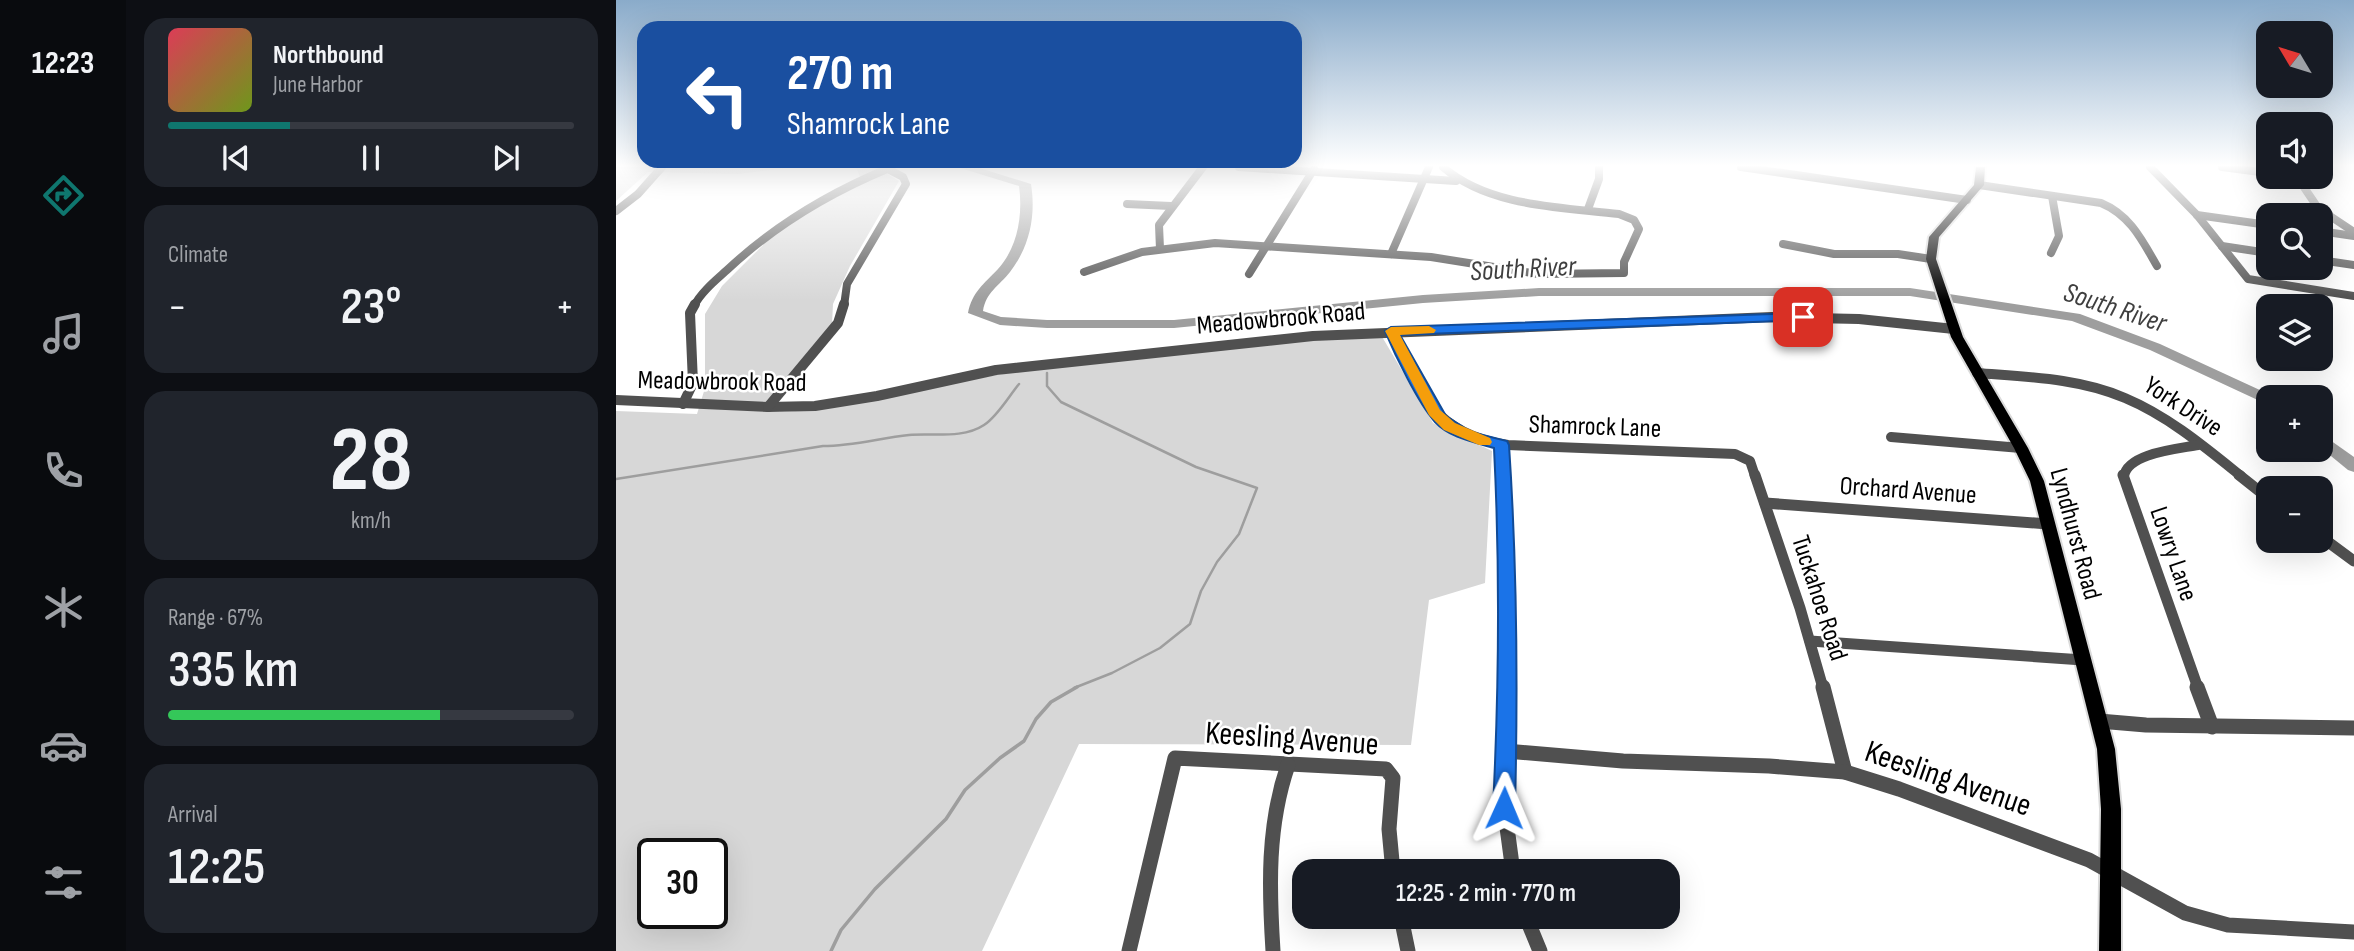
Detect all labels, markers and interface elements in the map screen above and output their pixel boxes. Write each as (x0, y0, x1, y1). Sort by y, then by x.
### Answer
north arrow (2256, 21, 2333, 98)
map controls (2256, 21, 2333, 553)
text: Northbound (273, 40, 384, 71)
text: 12:23 (32, 44, 94, 83)
text: 270 m (787, 45, 893, 104)
icon: left (672, 49, 763, 140)
text: June Harbor (273, 71, 363, 99)
text: Shamrock Lane (787, 105, 950, 144)
button: sound (2256, 112, 2333, 189)
icon: previous (217, 139, 255, 177)
icon: pause (352, 139, 390, 177)
icon: next (487, 139, 525, 177)
icon: directions (39, 171, 88, 220)
button: search (2256, 203, 2333, 280)
text: Climate (168, 241, 228, 269)
water label: South River (1469, 250, 1578, 288)
text: 23° (341, 276, 401, 339)
water label: South River (2060, 276, 2172, 340)
text: − (168, 285, 187, 330)
text: + (555, 285, 574, 330)
pin (1773, 287, 1833, 347)
button: layers (2256, 294, 2333, 371)
street label: Meadowbrook Road (1196, 296, 1366, 342)
icon: arrive (1784, 298, 1822, 336)
icon: music (39, 309, 88, 358)
street label: Meadowbrook Road (637, 365, 807, 399)
street label: York Drive (2138, 370, 2228, 444)
button: + (2256, 385, 2333, 462)
text: 28 (330, 407, 412, 516)
street label: Shamrock Lane (1528, 409, 1662, 445)
icon: phone (39, 446, 88, 495)
street label: Lyndhurst Road (2043, 465, 2107, 603)
street label: Orchard Avenue (1839, 471, 1977, 511)
button: − (2256, 476, 2333, 553)
street label: Lowry Lane (2142, 503, 2204, 605)
text: km/h (351, 507, 391, 535)
street label: Tuckahoe Road (1784, 532, 1854, 664)
icon: climate (39, 583, 88, 632)
text: Range · 67% (168, 604, 263, 632)
text: 335 km (168, 639, 299, 702)
street label: Keesling Avenue (1204, 713, 1380, 765)
icon: car (39, 721, 88, 770)
street label: Keesling Avenue (1860, 732, 2036, 826)
position arrow (1467, 771, 1541, 845)
text: Arrival (168, 801, 217, 829)
text: 12:25 (168, 836, 265, 899)
speed limit sign: 30 (637, 838, 728, 929)
icon: filters (39, 858, 88, 907)
text: 12:25 · 2 min · 770 m (1396, 878, 1576, 909)

